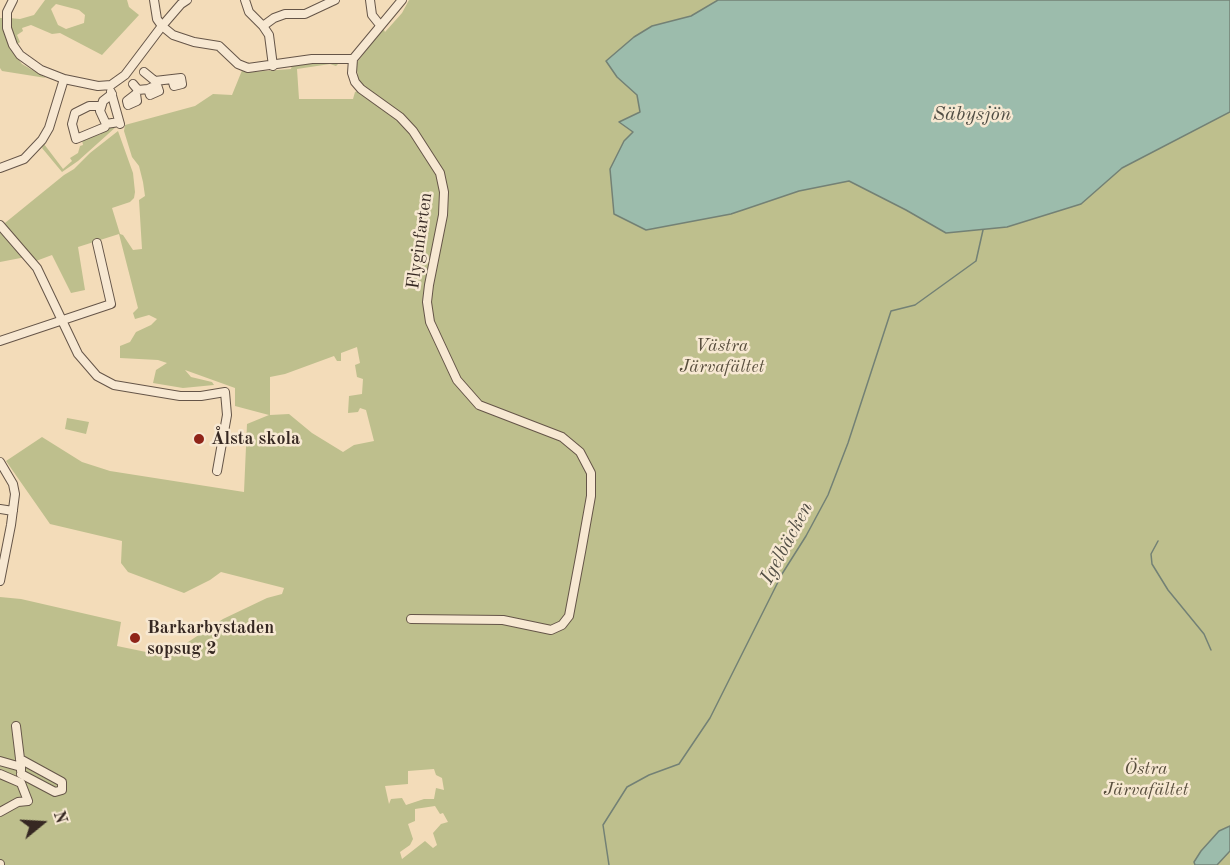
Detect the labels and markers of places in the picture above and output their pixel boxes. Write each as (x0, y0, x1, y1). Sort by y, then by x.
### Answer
place label: Ålsta skola (211, 428, 300, 450)
marker: Ålsta skola (192, 432, 206, 446)
place label: Barkarbystaden sopsug 2 (147, 617, 274, 660)
marker: Barkarbystaden sopsug 2 (128, 631, 142, 645)

